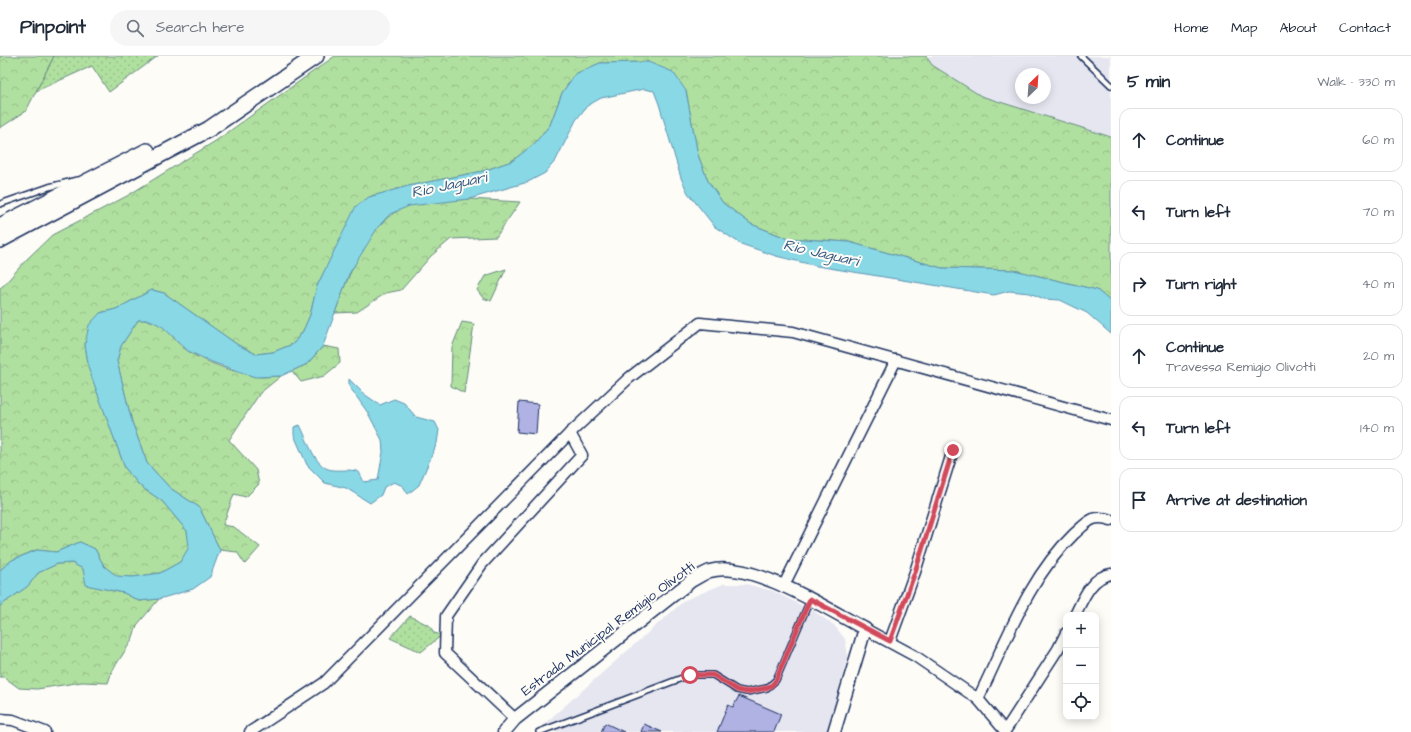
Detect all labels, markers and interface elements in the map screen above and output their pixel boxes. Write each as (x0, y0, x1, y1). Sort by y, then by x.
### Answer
search box (110, 10, 390, 46)
text: Pinpoint (20, 14, 86, 41)
icon: search (124, 17, 146, 39)
text: Search here (156, 17, 244, 38)
text: Home (1174, 18, 1209, 38)
text: Map (1231, 18, 1257, 38)
text: About (1279, 18, 1317, 38)
text: Contact (1339, 18, 1391, 38)
north arrow (1015, 68, 1051, 104)
text: 5 min (1127, 70, 1170, 94)
text: Walk · 330 m (1317, 73, 1395, 91)
icon: ahead (1128, 129, 1150, 151)
text: Continue (1166, 130, 1224, 151)
text: 60 m (1362, 131, 1394, 149)
water label: Rio Jaguari (409, 166, 490, 204)
icon: left (1128, 201, 1150, 223)
text: Turn left (1166, 202, 1230, 223)
text: 70 m (1362, 203, 1394, 221)
water label: Rio Jaguari (781, 234, 862, 273)
icon: right (1128, 273, 1150, 295)
text: Turn right (1166, 274, 1237, 295)
text: 40 m (1362, 275, 1394, 293)
text: Continue (1166, 337, 1224, 358)
icon: ahead (1128, 345, 1150, 367)
text: 20 m (1363, 347, 1394, 365)
text: Travessa Remigio Olivotti (1166, 358, 1315, 376)
icon: left (1128, 417, 1150, 439)
text: Turn left (1166, 418, 1230, 439)
text: 140 m (1360, 419, 1394, 437)
route end (944, 441, 962, 459)
icon: arrive (1128, 489, 1150, 511)
text: Arrive at destination (1166, 490, 1307, 511)
street label: Estrada Municipal Remigio Olivotti (517, 557, 699, 701)
map controls (1063, 612, 1099, 720)
button: + (1063, 612, 1099, 648)
button: − (1063, 648, 1099, 684)
route start (681, 666, 699, 684)
button: locate (1063, 684, 1099, 720)

